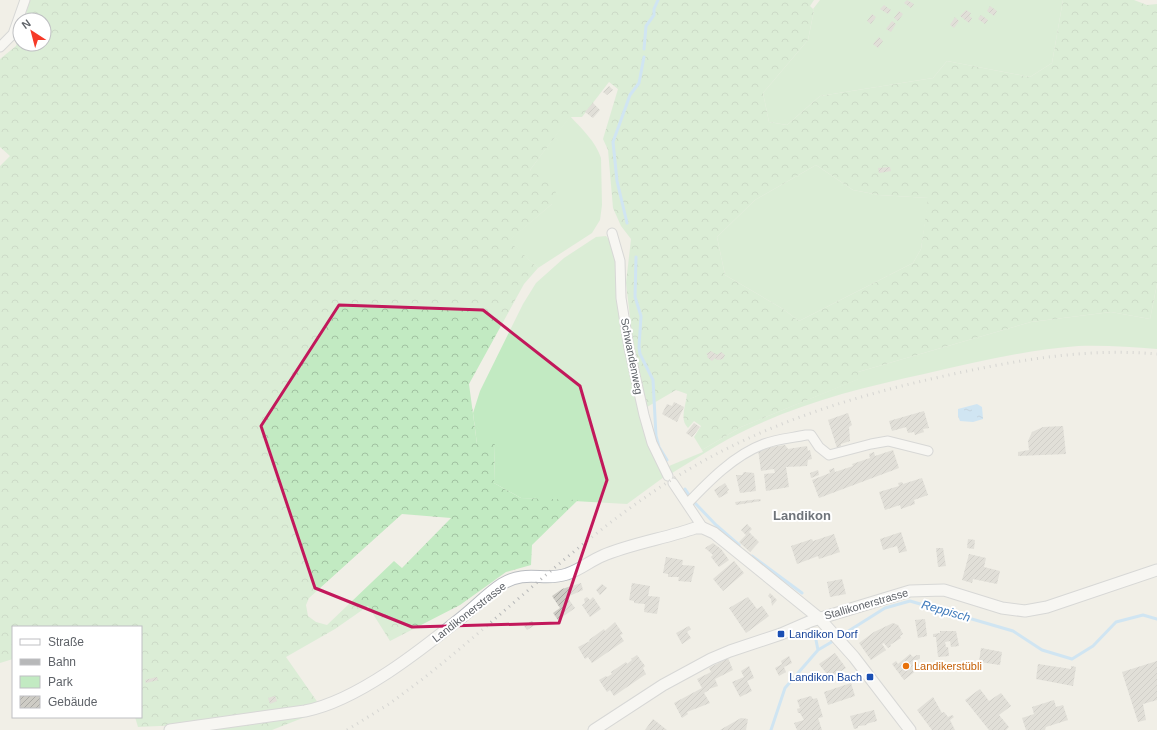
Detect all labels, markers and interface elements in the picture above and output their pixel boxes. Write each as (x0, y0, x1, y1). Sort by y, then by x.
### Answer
north arrow (12, 12, 52, 52)
text: N (19, 17, 33, 31)
street label: Schwandenweg (619, 317, 645, 395)
district label: Landikon (773, 508, 831, 523)
street label: Landikonerstrasse (430, 580, 508, 644)
street label: Stallikonerstrasse (823, 586, 909, 622)
water label: Reppisch (920, 597, 972, 625)
legend (12, 626, 142, 718)
place label: Landikon Dorf (789, 628, 858, 640)
marker: Landikon Dorf (776, 629, 786, 639)
text: Straße (48, 635, 84, 649)
text: Bahn (48, 655, 76, 669)
place label: Landikerstübli (914, 660, 982, 672)
marker: Landikerstübli (901, 661, 911, 671)
place label: Landikon Bach (789, 671, 862, 683)
marker: Landikon Bach (865, 672, 875, 682)
text: Park (48, 675, 74, 689)
text: Gebäude (48, 695, 98, 709)

